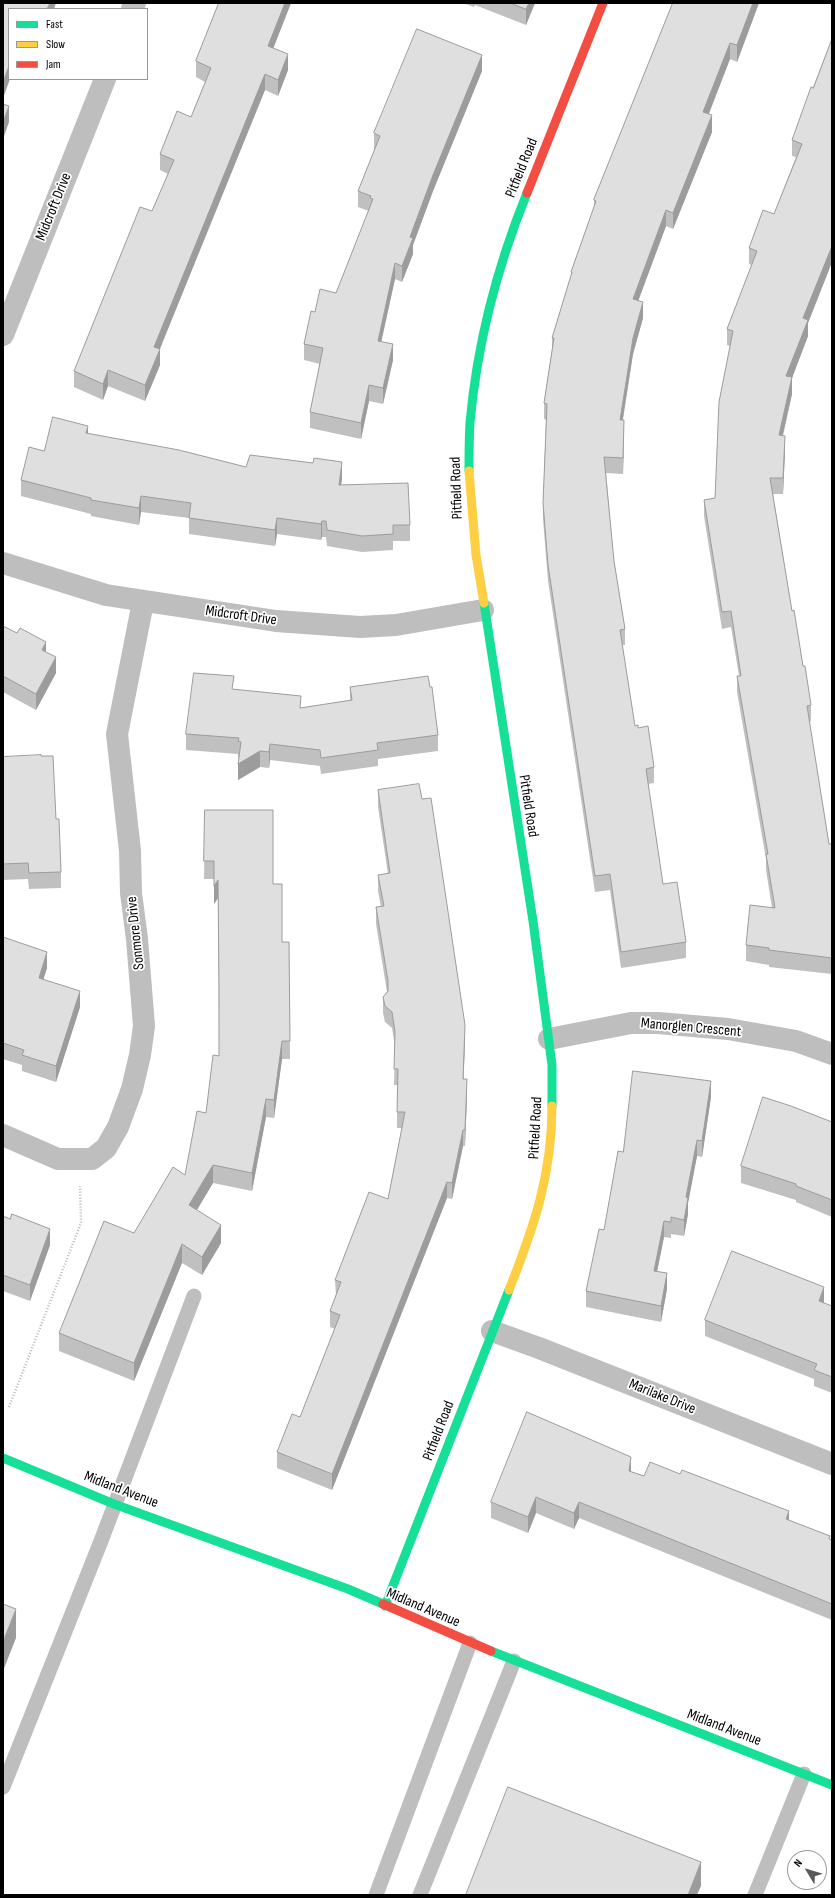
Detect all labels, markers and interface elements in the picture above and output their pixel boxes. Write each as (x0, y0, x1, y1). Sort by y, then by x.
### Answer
legend (8, 8, 148, 80)
text: Fast (46, 17, 63, 32)
text: Slow (46, 37, 65, 52)
text: Jam (46, 57, 61, 72)
street label: Pitfield Road (502, 136, 542, 200)
street label: Midcroft Drive (32, 170, 76, 244)
street label: Pitfield Road (447, 456, 467, 520)
street label: Midcroft Drive (204, 602, 278, 630)
street label: Pitfield Road (514, 774, 542, 838)
street label: Sonmore Drive (123, 895, 149, 971)
street label: Manorglen Crescent (640, 1015, 742, 1041)
street label: Pitfield Road (525, 1096, 547, 1160)
street label: Marilake Drive (626, 1375, 698, 1419)
street label: Pitfield Road (419, 1398, 459, 1464)
street label: Midland Avenue (81, 1468, 161, 1512)
street label: Midland Avenue (383, 1584, 463, 1632)
street label: Midland Avenue (684, 1706, 764, 1750)
north arrow (787, 1850, 827, 1890)
text: N (791, 1857, 805, 1869)

